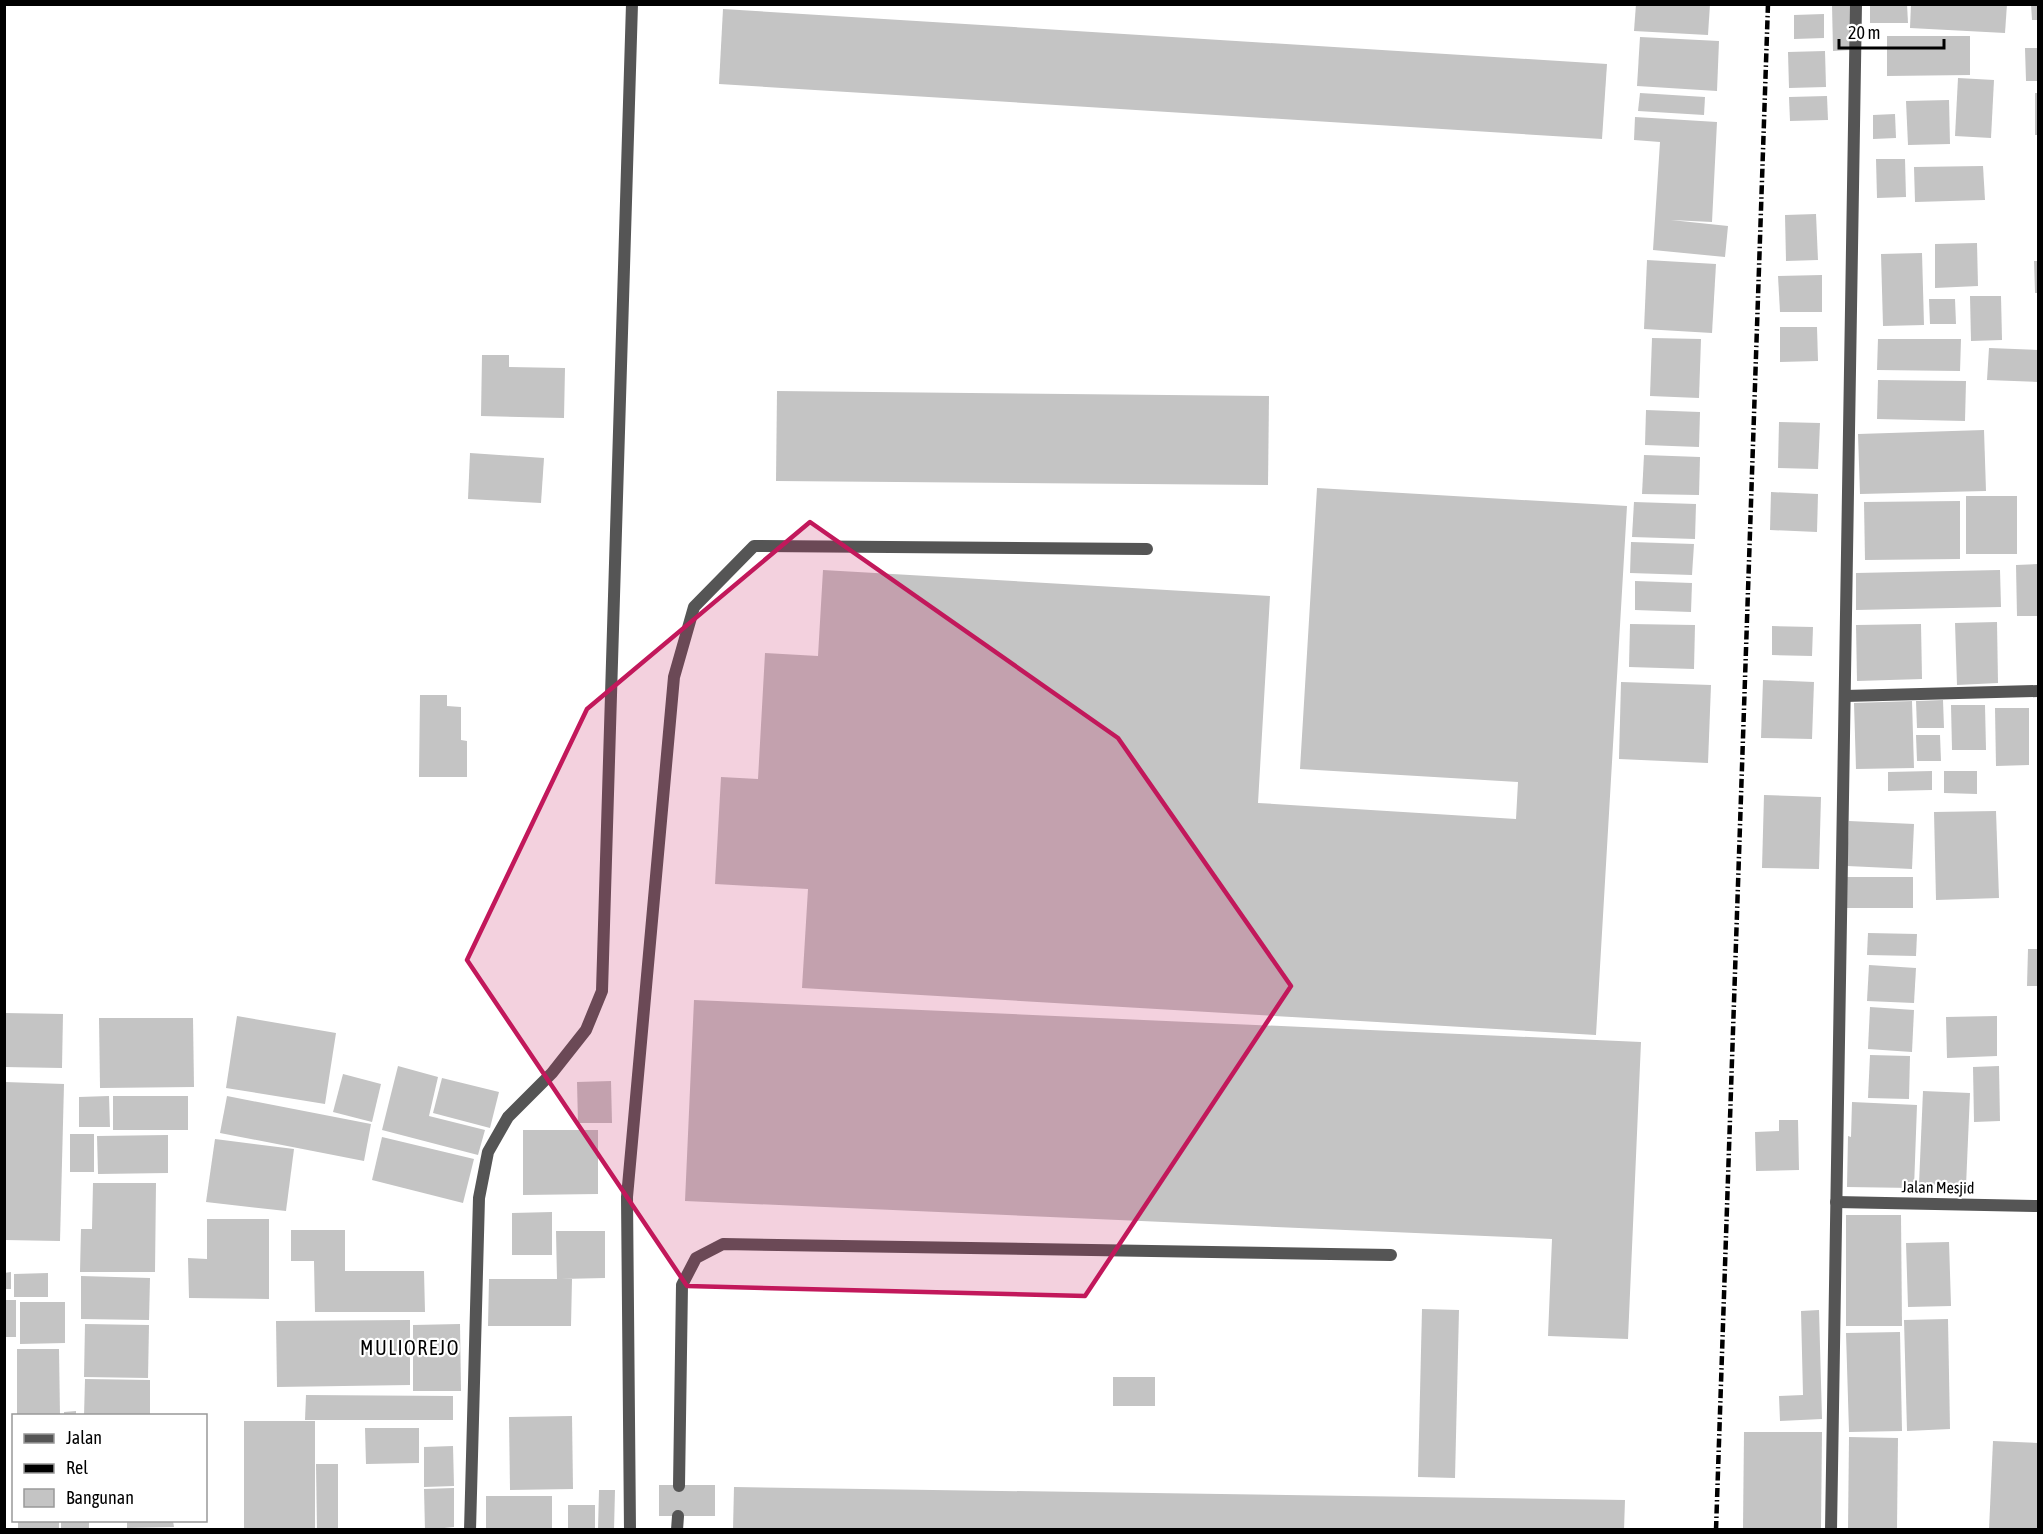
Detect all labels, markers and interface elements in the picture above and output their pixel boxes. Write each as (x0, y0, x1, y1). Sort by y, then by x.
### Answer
scale bar (1839, 12, 1944, 50)
text: 20 m (1848, 22, 1880, 43)
street label: Jalan Mesjid (1901, 1177, 1975, 1198)
district label: MULIOREJO (360, 1336, 460, 1359)
legend (12, 1414, 207, 1522)
text: Jalan (66, 1427, 102, 1448)
text: Rel (66, 1457, 88, 1478)
text: Bangunan (66, 1487, 134, 1508)

